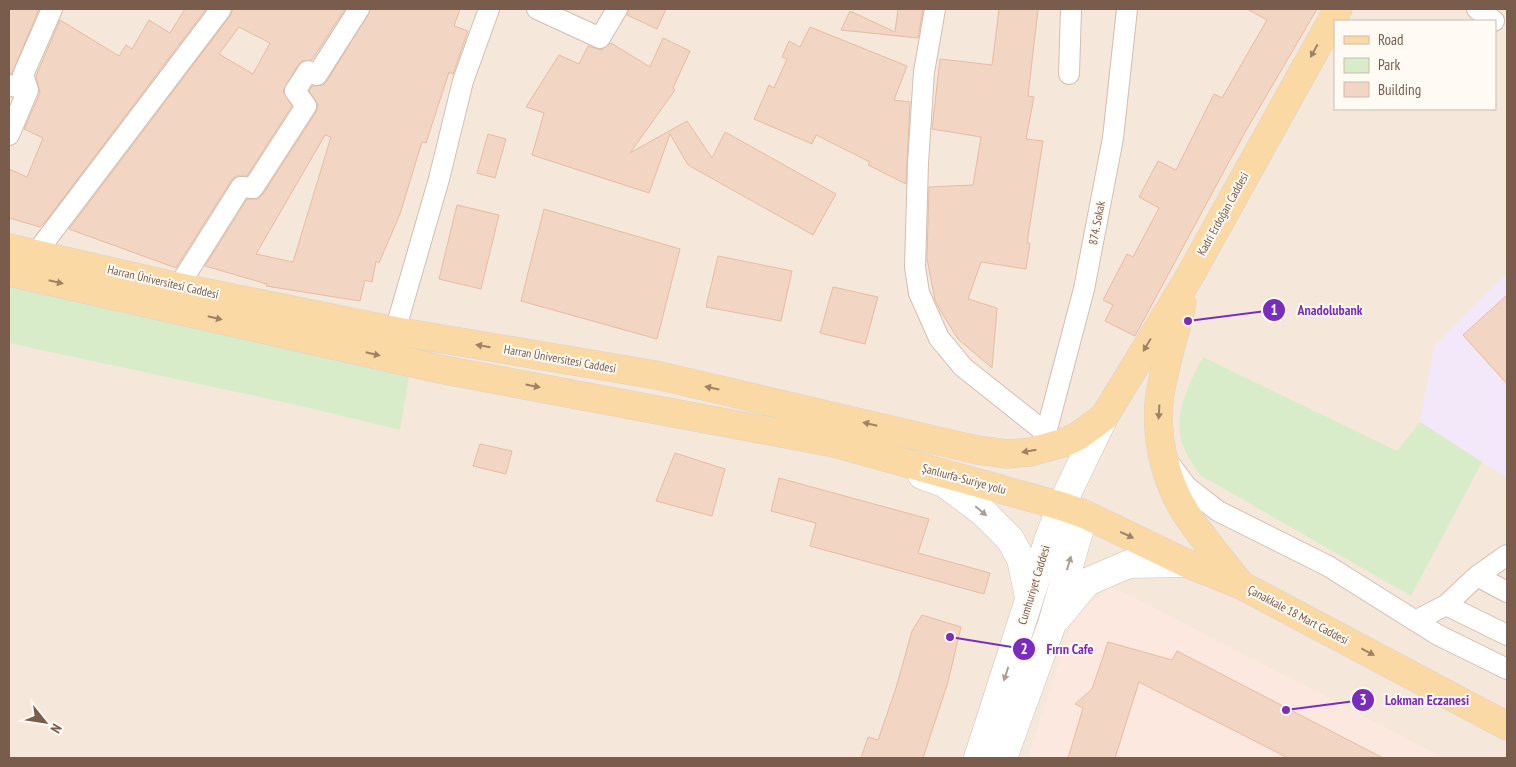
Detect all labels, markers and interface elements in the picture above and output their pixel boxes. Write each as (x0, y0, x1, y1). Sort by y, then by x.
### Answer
legend (1334, 20, 1496, 110)
text: Road (1378, 30, 1404, 49)
one-way arrow (1309, 45, 1318, 58)
text: Park (1378, 55, 1400, 74)
text: Building (1378, 80, 1421, 99)
street label: Kadri Erdoğan Caddesi (1193, 170, 1252, 258)
street label: 874. Sokak (1085, 199, 1108, 246)
street label: Harran Üniversitesi Caddesi (106, 261, 220, 302)
one-way arrow (49, 278, 64, 286)
callout: Anadolubank (1262, 295, 1372, 324)
text: 1 (1270, 300, 1278, 319)
text: Anadolubank (1296, 301, 1363, 319)
one-way arrow (207, 314, 222, 322)
one-way arrow (1143, 338, 1152, 351)
street label: Harran Üniversitesi Caddesi (503, 341, 617, 376)
one-way arrow (475, 342, 491, 350)
one-way arrow (366, 350, 381, 358)
one-way arrow (525, 383, 541, 391)
one-way arrow (703, 383, 719, 391)
one-way arrow (1155, 404, 1163, 420)
one-way arrow (863, 420, 878, 428)
one-way arrow (1021, 448, 1037, 456)
street label: Şanlıurfa-Suriye yolu (920, 460, 1008, 497)
one-way arrow (974, 506, 987, 517)
one-way arrow (1120, 532, 1134, 540)
street label: Cumhuriyet Caddesi (1014, 543, 1053, 626)
one-way arrow (1066, 555, 1074, 570)
street label: Çanakkale 18 Mart Caddesi (1245, 582, 1351, 647)
callout: Fırın Cafe (1011, 635, 1104, 664)
text: 2 (1020, 639, 1028, 658)
text: Fırın Cafe (1046, 640, 1094, 658)
one-way arrow (1360, 648, 1375, 656)
one-way arrow (1001, 667, 1009, 682)
callout: Lokman Eczanesi (1350, 685, 1479, 714)
text: 3 (1359, 690, 1367, 709)
text: Lokman Eczanesi (1385, 691, 1469, 709)
north arrow (20, 697, 70, 747)
text: N (47, 721, 66, 736)

